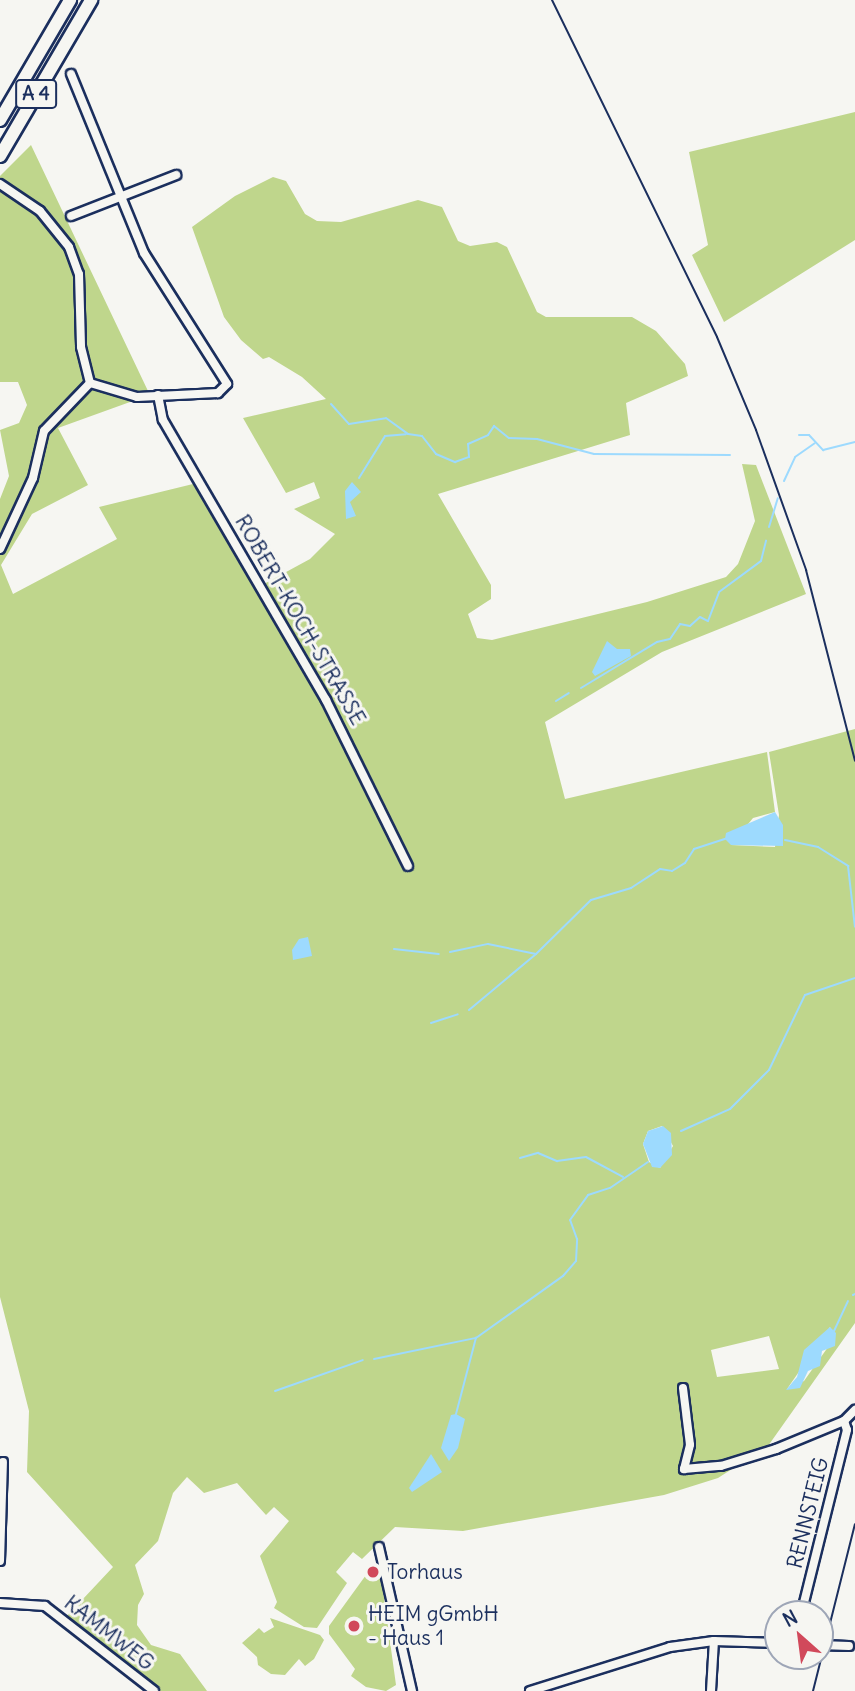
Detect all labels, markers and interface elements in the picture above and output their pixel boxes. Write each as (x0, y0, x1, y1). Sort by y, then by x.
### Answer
road number: A 4 (15, 78, 57, 110)
street label: ROBERT-KOCH-STRASSE (229, 510, 371, 730)
street label: RENNSTEIG (782, 1455, 834, 1571)
place label: Torhaus (387, 1559, 463, 1585)
marker: Torhaus (365, 1564, 381, 1580)
street label: KAMMWEG (59, 1590, 159, 1676)
north arrow (764, 1600, 834, 1670)
place label: HEIM gGmbH - Haus 1 (368, 1601, 499, 1651)
text: N (779, 1605, 802, 1632)
marker: HEIM gGmbH - Haus 1 (346, 1618, 362, 1634)

